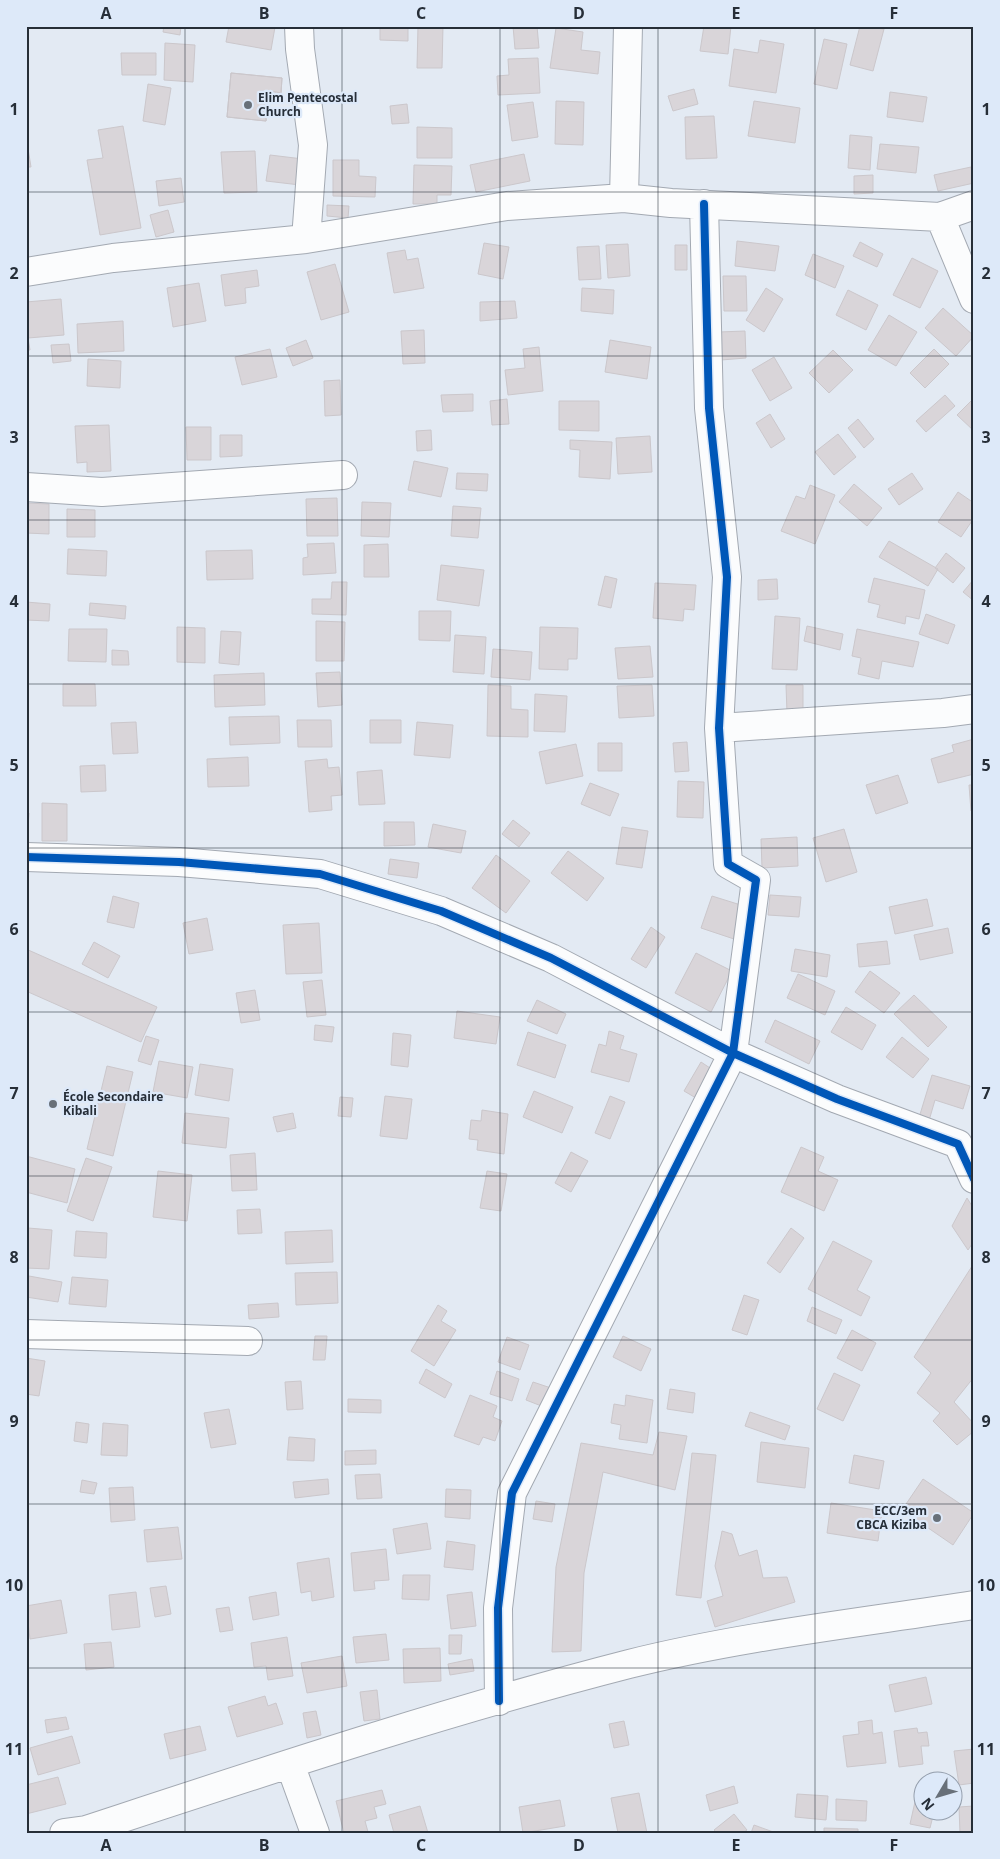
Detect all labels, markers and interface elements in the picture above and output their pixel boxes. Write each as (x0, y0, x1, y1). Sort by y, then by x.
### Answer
text: A (100, 2, 112, 24)
text: B (259, 2, 269, 24)
text: C (416, 2, 426, 24)
text: D (573, 2, 585, 24)
text: E (732, 2, 741, 24)
text: F (890, 2, 898, 24)
place label: Elim Pentecostal Church (258, 89, 357, 120)
text: 1 (9, 98, 19, 120)
text: 1 (981, 98, 991, 120)
marker: Elim Pentecostal Church (242, 99, 254, 111)
text: 2 (9, 262, 19, 284)
text: 2 (981, 262, 991, 284)
text: 3 (9, 426, 19, 448)
text: 3 (981, 426, 991, 448)
text: 4 (9, 590, 19, 612)
text: 4 (981, 590, 991, 612)
text: 5 (9, 754, 19, 776)
text: 5 (981, 754, 991, 776)
text: 6 (9, 918, 19, 940)
text: 6 (981, 918, 991, 940)
text: 7 (9, 1082, 19, 1104)
text: 7 (981, 1082, 991, 1104)
place label: École Secondaire Kibali (63, 1088, 163, 1119)
marker: École Secondaire Kibali (47, 1098, 59, 1110)
text: 8 (9, 1246, 19, 1268)
text: 8 (981, 1246, 991, 1268)
text: 9 (9, 1410, 19, 1432)
text: 9 (981, 1410, 991, 1432)
place label: ECC/3em CBCA Kiziba (856, 1502, 927, 1533)
marker: ECC/3em CBCA Kiziba (931, 1512, 943, 1524)
text: 10 (5, 1574, 23, 1596)
text: 10 (977, 1574, 995, 1596)
text: 11 (5, 1738, 23, 1760)
text: 11 (977, 1738, 995, 1760)
north arrow (912, 1772, 962, 1822)
text: N (916, 1794, 938, 1815)
text: A (100, 1834, 112, 1856)
text: B (259, 1834, 269, 1856)
text: C (416, 1834, 426, 1856)
text: D (573, 1834, 585, 1856)
text: E (732, 1834, 741, 1856)
text: F (890, 1834, 898, 1856)

